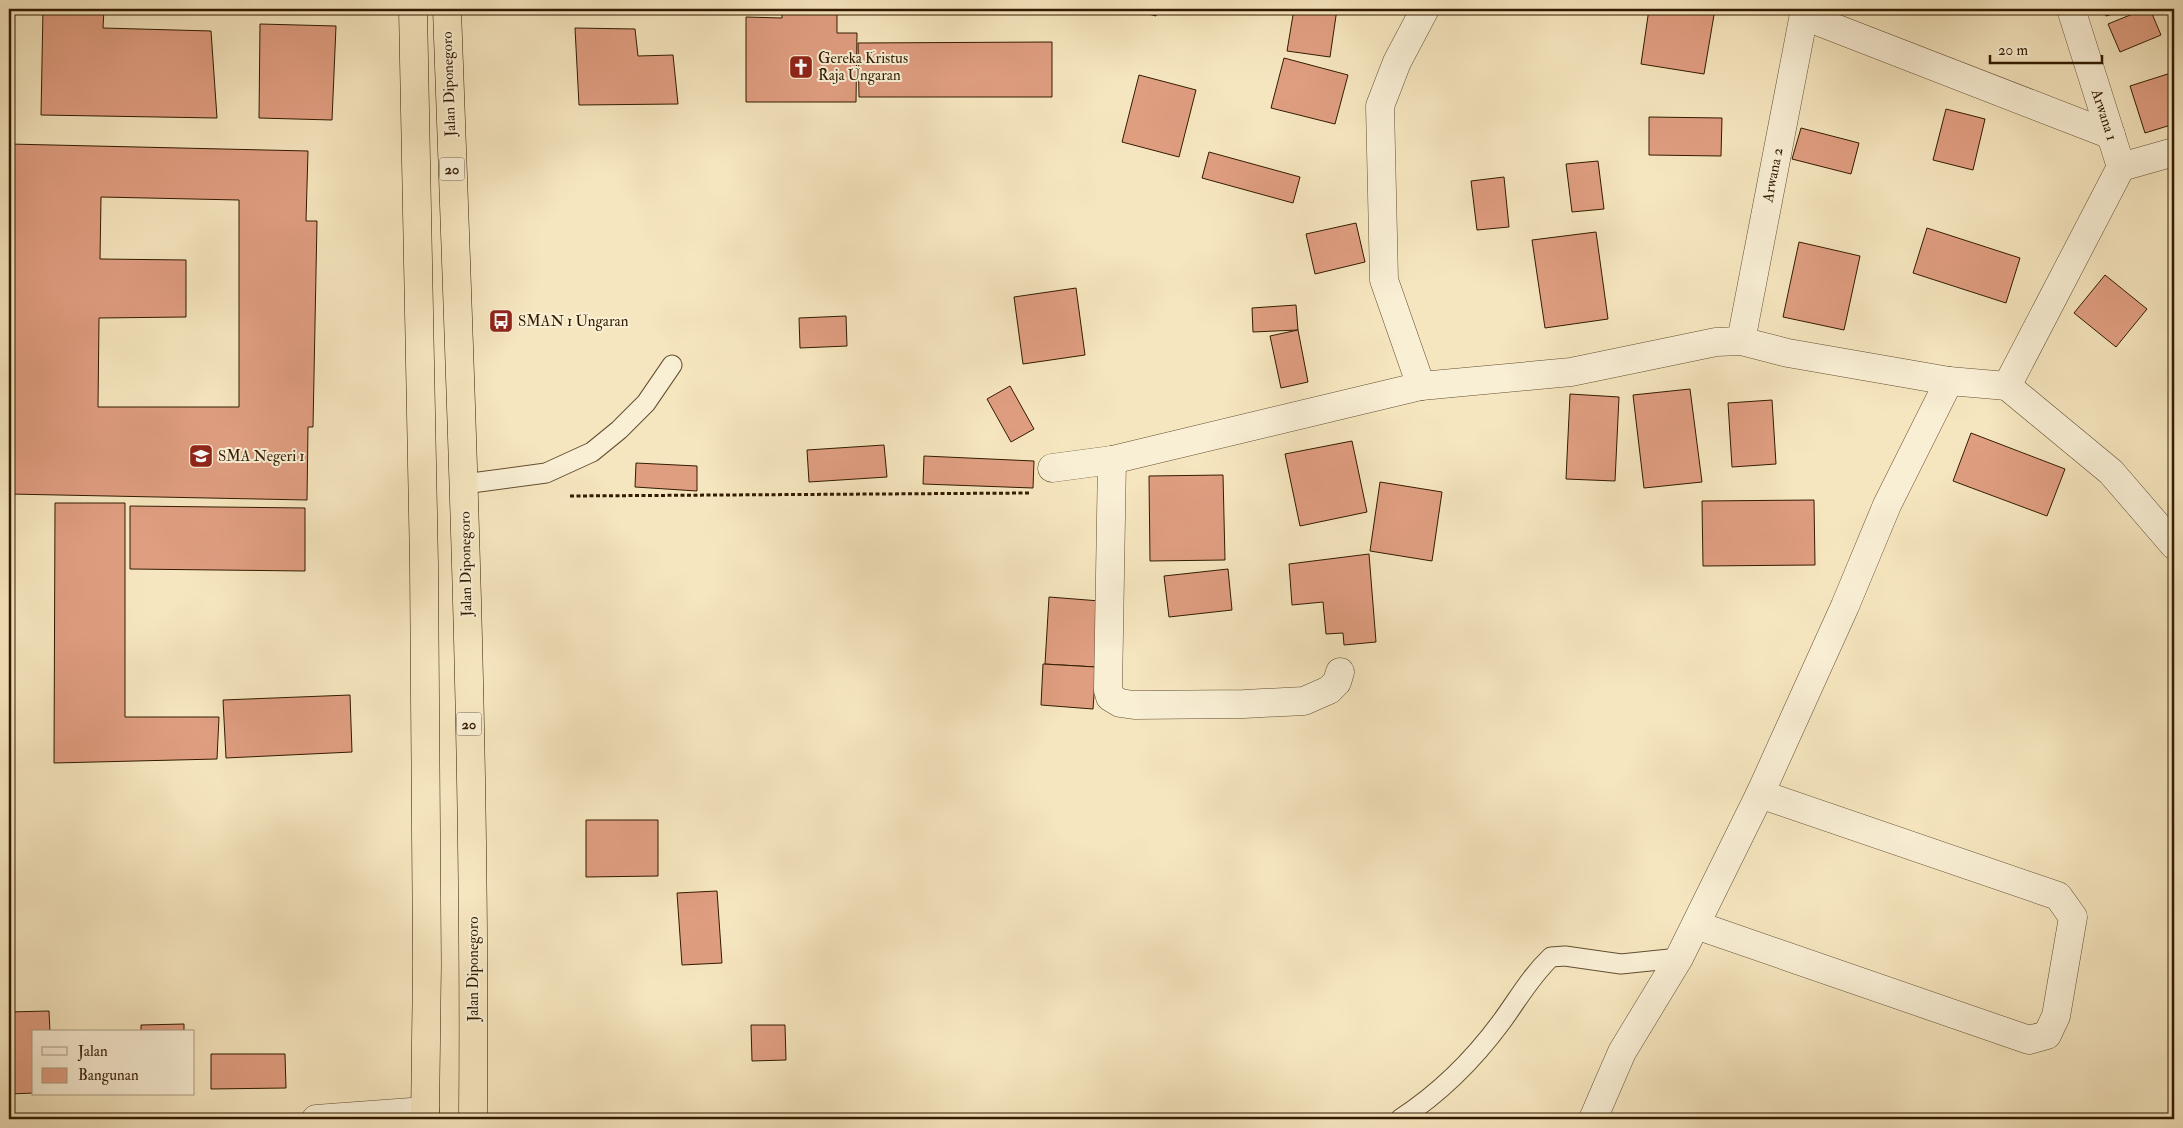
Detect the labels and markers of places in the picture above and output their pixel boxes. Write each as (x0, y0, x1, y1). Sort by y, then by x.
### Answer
place label: Gereka Kristus Raja Ungaran (818, 49, 908, 85)
church icon: Gereka Kristus Raja Ungaran (788, 54, 814, 80)
bus stop icon: SMAN 1 Ungaran (488, 308, 514, 334)
place label: SMAN 1 Ungaran (518, 312, 629, 331)
school or university icon: SMA Negeri 1 (188, 443, 214, 469)
place label: SMA Negeri 1 (218, 447, 305, 466)

